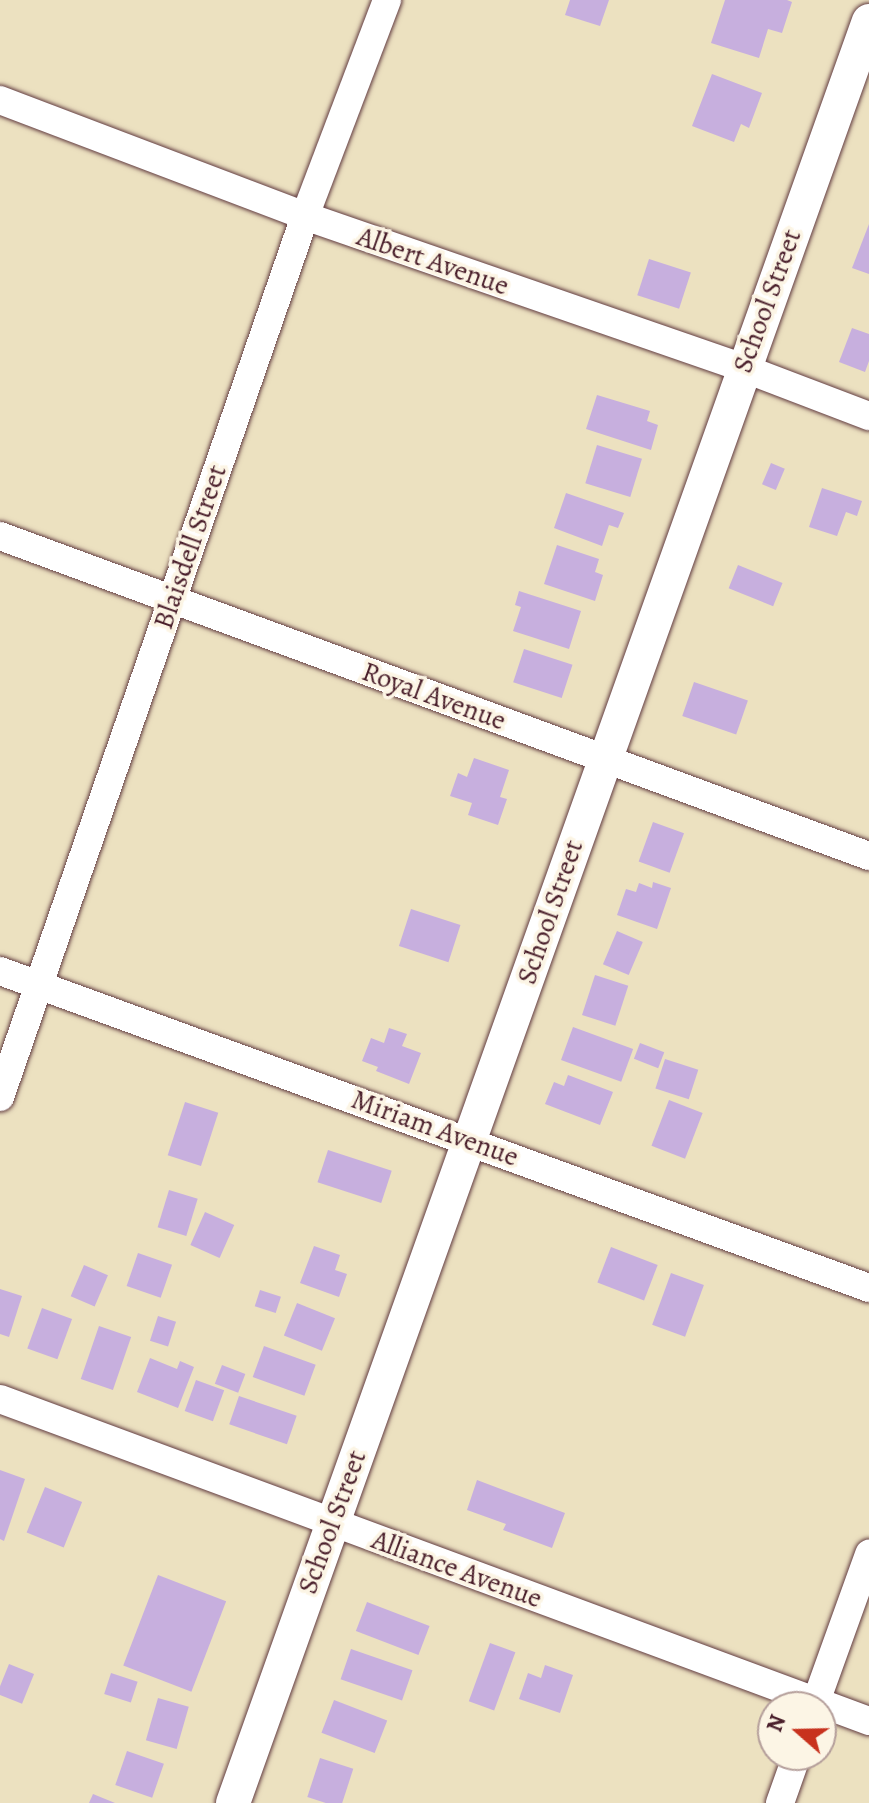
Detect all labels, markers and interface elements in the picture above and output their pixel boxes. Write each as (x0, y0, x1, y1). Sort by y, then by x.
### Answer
street label: Albert Avenue (353, 219, 513, 303)
street label: School Street (726, 225, 808, 377)
street label: Blaisdell Street (146, 461, 234, 633)
street label: Royal Avenue (357, 654, 511, 738)
street label: School Street (510, 836, 590, 988)
street label: Miriam Avenue (347, 1082, 523, 1174)
street label: School Street (291, 1446, 373, 1598)
street label: Alliance Avenue (367, 1523, 547, 1615)
north arrow (757, 1691, 837, 1771)
text: N (759, 1711, 793, 1736)

